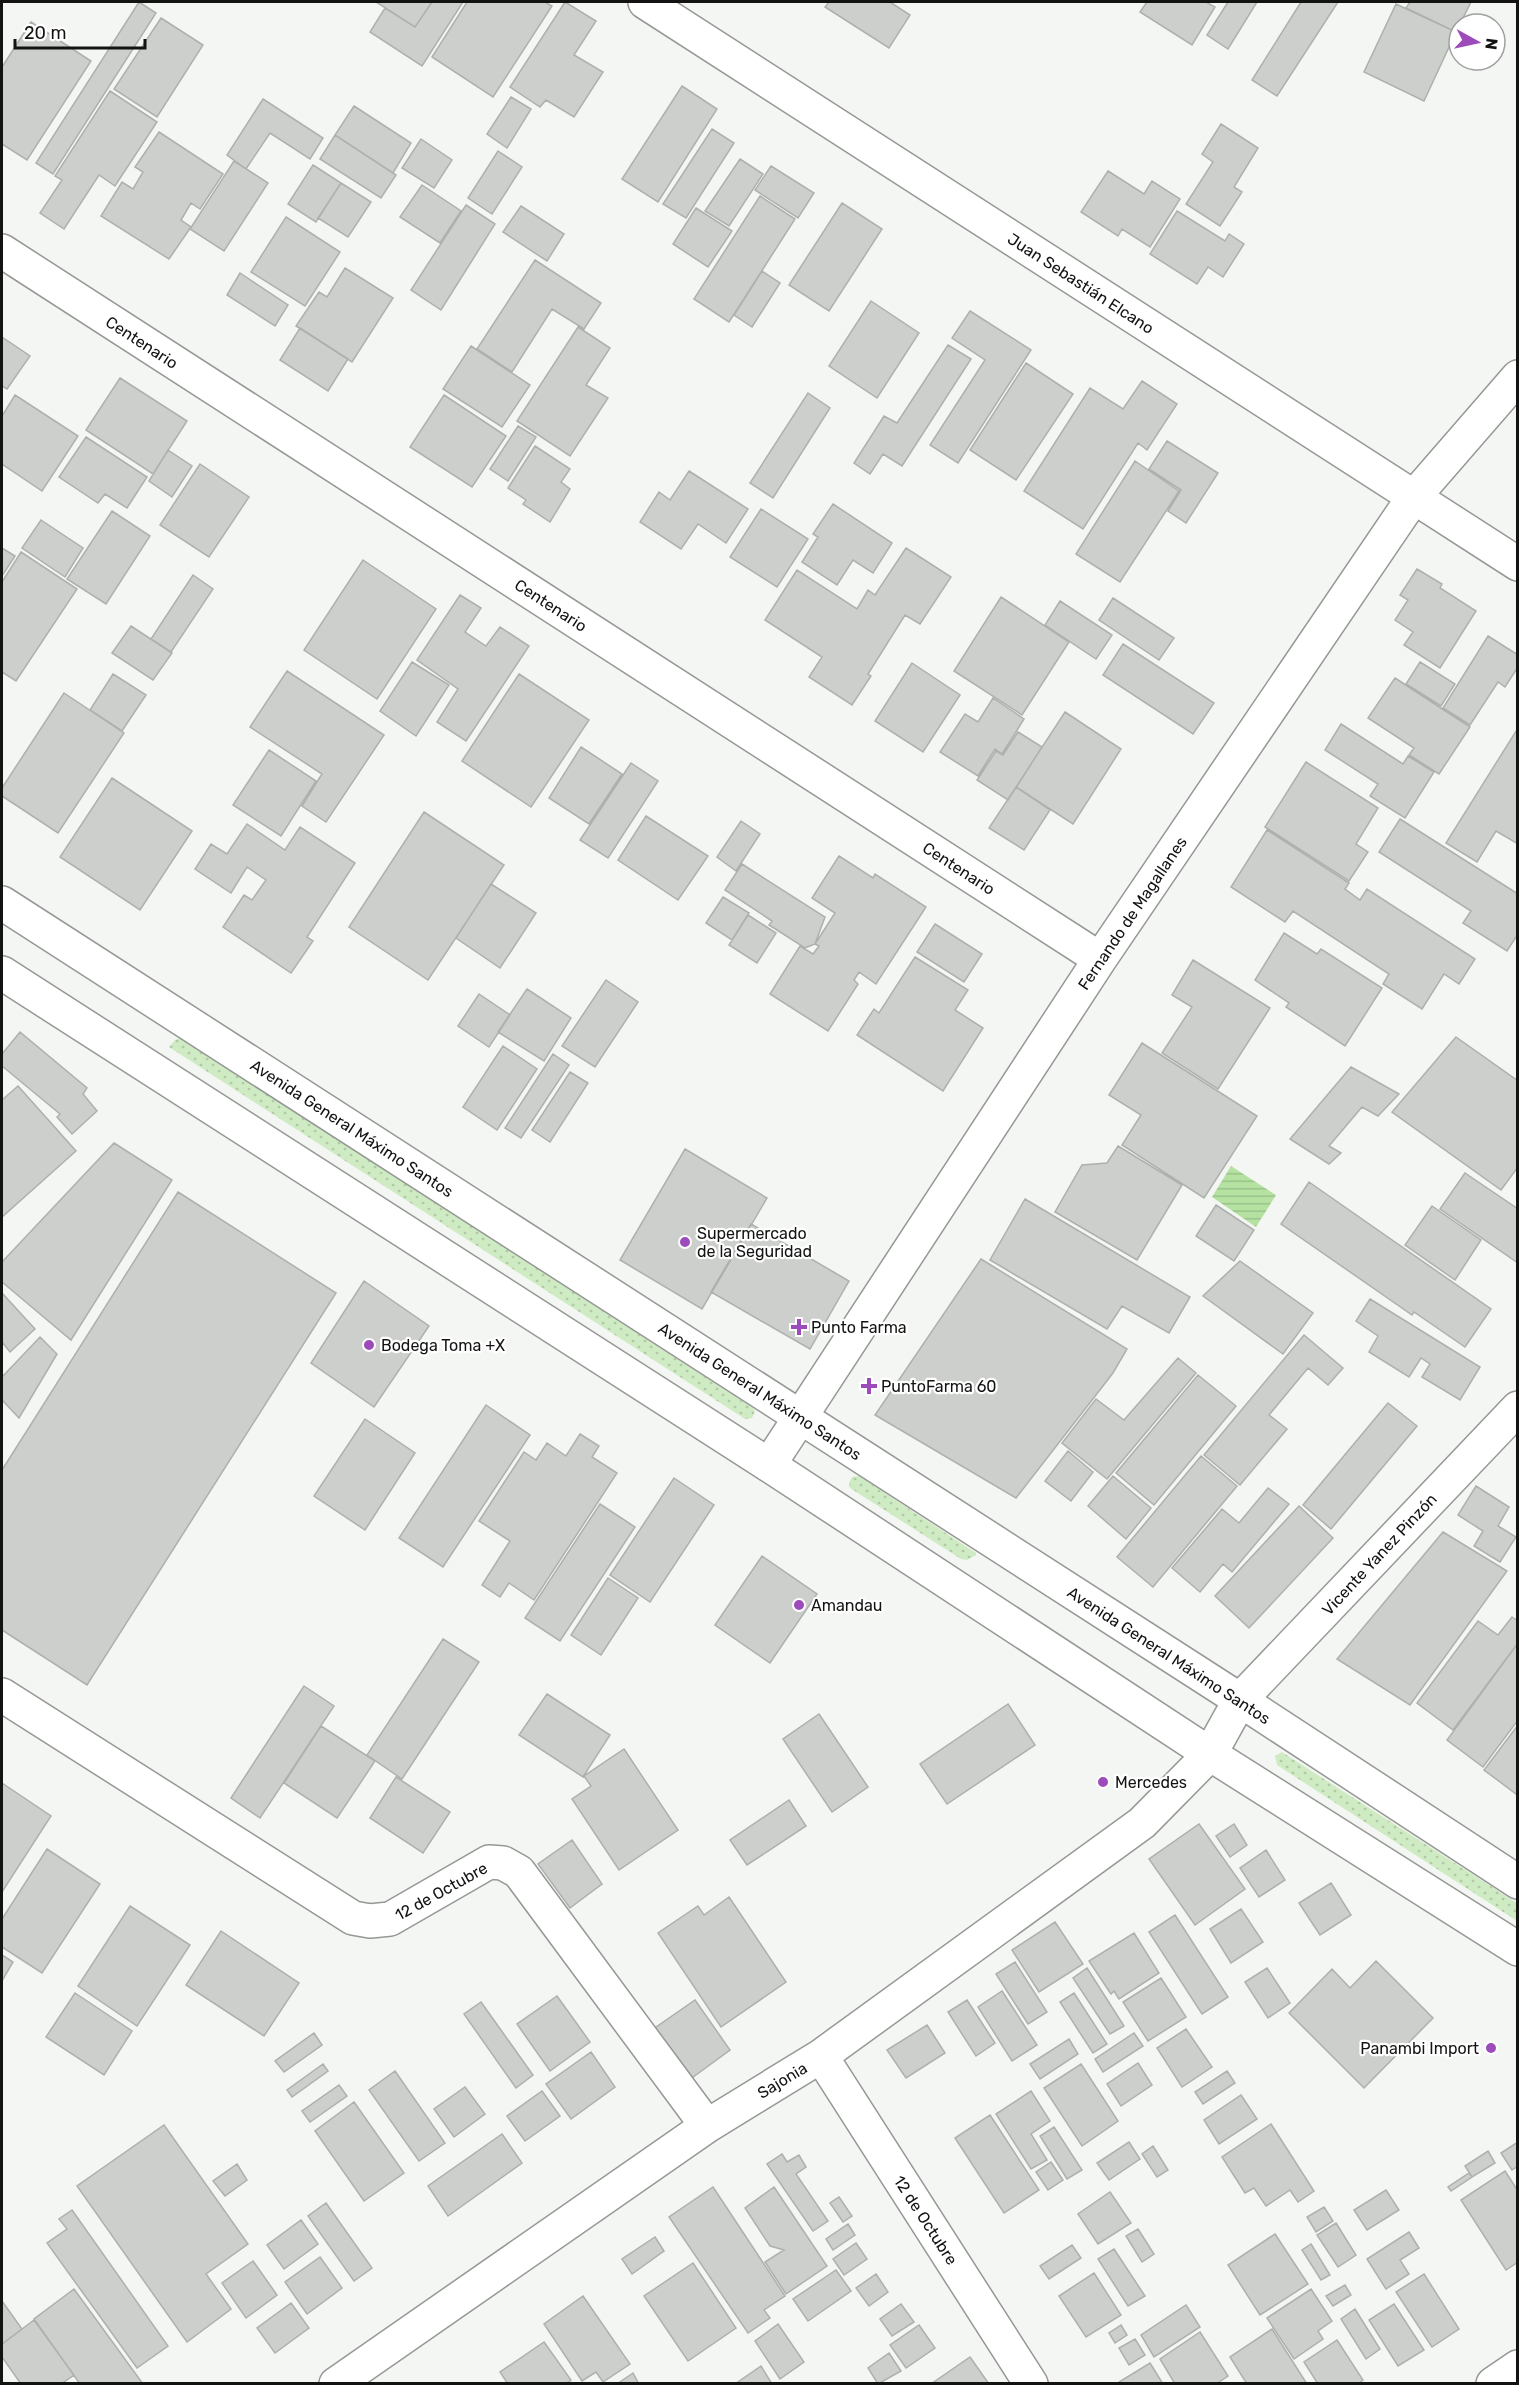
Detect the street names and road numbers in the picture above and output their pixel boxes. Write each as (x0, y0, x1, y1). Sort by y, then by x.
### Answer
street label: Juan Sebastián Elcano (1004, 229, 1157, 338)
street label: Centenario (102, 312, 181, 373)
street label: Centenario (511, 575, 590, 636)
street label: Fernando de Magallanes (1074, 833, 1191, 994)
street label: Centenario (919, 838, 998, 899)
street label: Avenida General Máximo Santos (247, 1056, 457, 1201)
street label: Avenida General Máximo Santos (655, 1319, 865, 1464)
street label: Vicente Yanez Pinzón (1318, 1490, 1441, 1619)
street label: Avenida General Máximo Santos (1064, 1583, 1274, 1728)
street label: 12 de Octubre (392, 1858, 491, 1925)
street label: Sajonia (754, 2058, 811, 2103)
street label: 12 de Octubre (890, 2172, 961, 2268)

